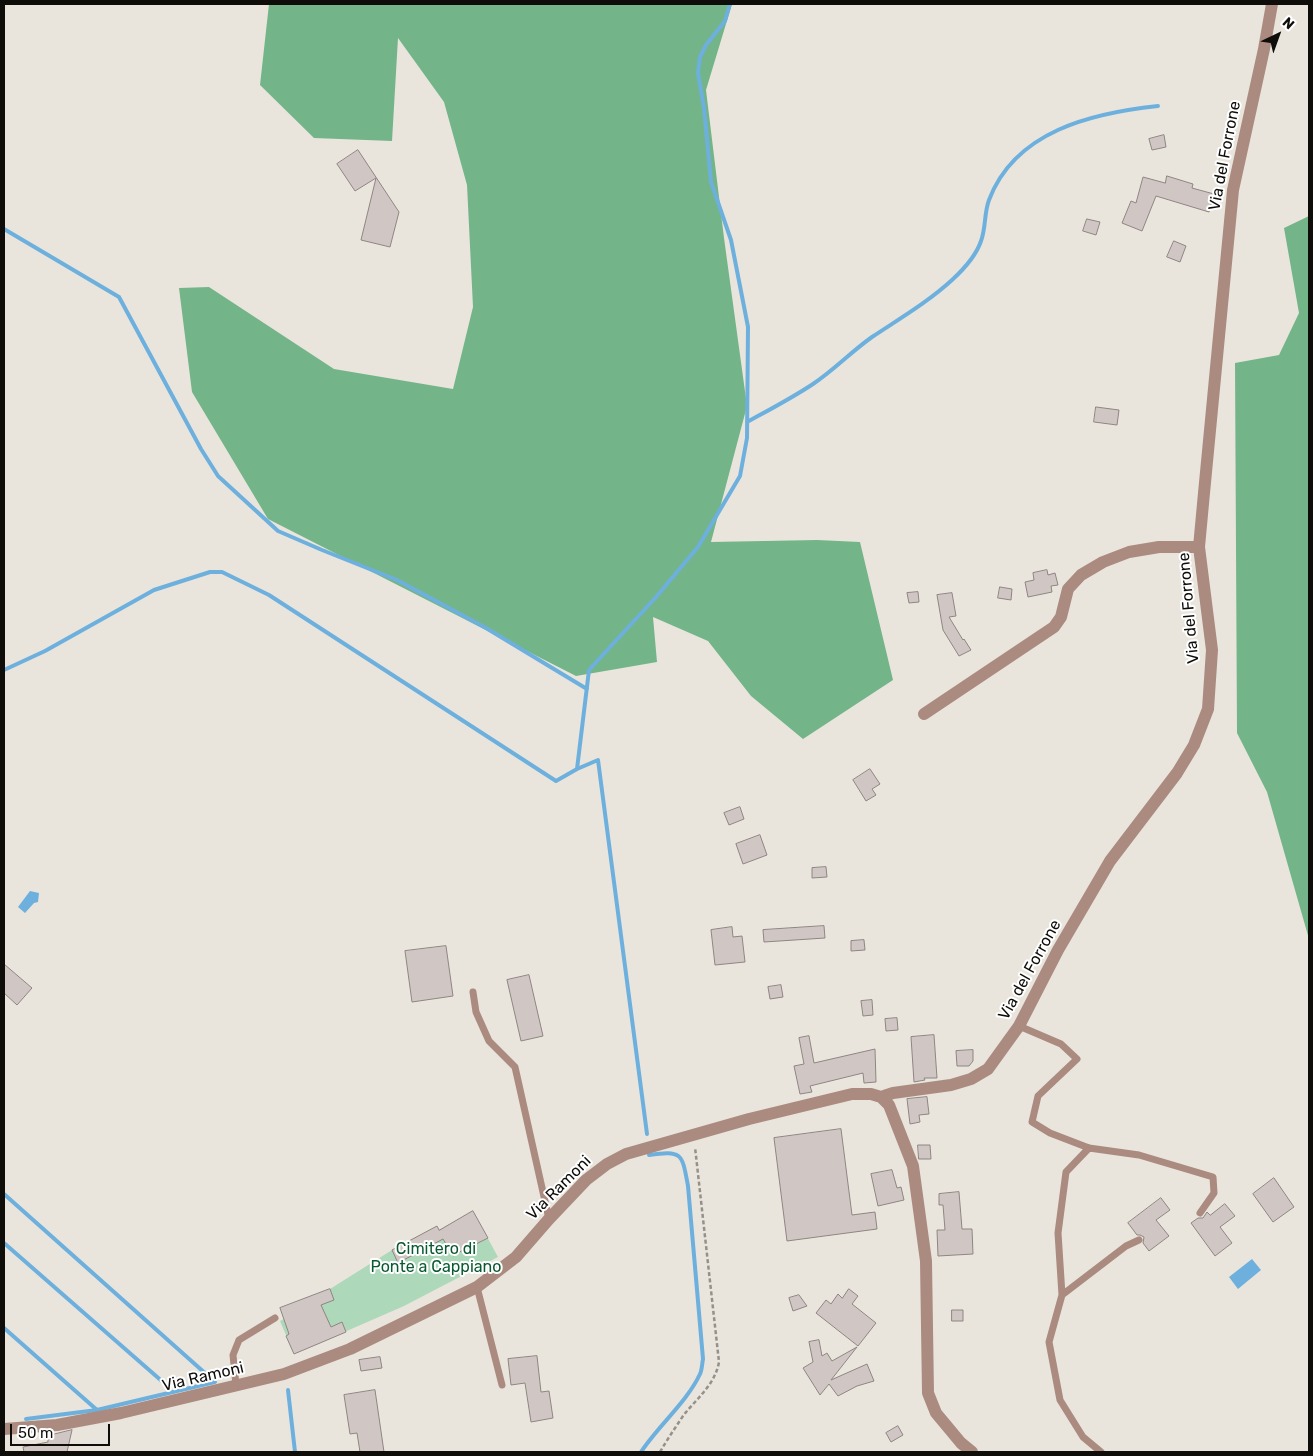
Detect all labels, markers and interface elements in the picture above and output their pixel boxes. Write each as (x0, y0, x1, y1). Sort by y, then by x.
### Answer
north arrow (1253, 10, 1303, 60)
text: N (1279, 14, 1298, 33)
street label: Via del Forrone (1205, 99, 1245, 213)
street label: Via del Forrone (1175, 552, 1203, 664)
street label: Via del Forrone (995, 917, 1065, 1023)
street label: Via Ramoni (523, 1152, 595, 1224)
park label: Cimitero di Ponte a Cappiano (371, 1239, 501, 1277)
street label: Via Ramoni (160, 1358, 246, 1396)
scale bar (12, 1414, 112, 1446)
text: 50 m (18, 1424, 53, 1442)

